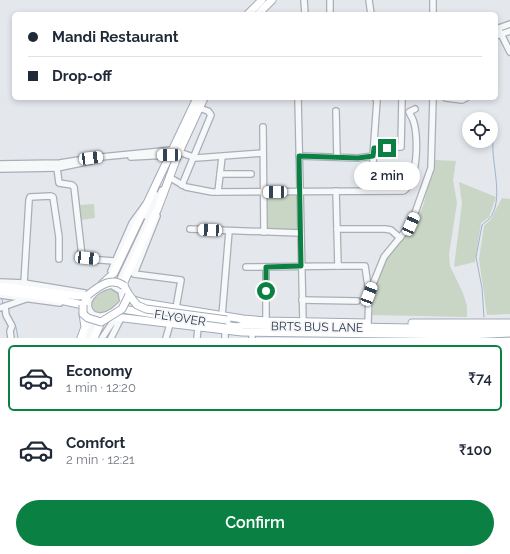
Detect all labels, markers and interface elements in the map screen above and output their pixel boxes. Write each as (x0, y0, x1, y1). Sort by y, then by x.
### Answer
text: Mandi Restaurant (52, 28, 179, 46)
text: Drop-off (52, 67, 112, 85)
map controls (462, 112, 498, 148)
button: locate (462, 112, 498, 148)
route end (378, 139, 396, 157)
car (157, 149, 181, 161)
car (78, 151, 104, 165)
callout: 2 min (354, 162, 420, 190)
text: 2 min (370, 168, 404, 183)
car (263, 186, 287, 198)
car (401, 211, 421, 237)
car (198, 223, 222, 237)
car (74, 251, 100, 265)
car (359, 281, 379, 307)
route start (257, 282, 275, 300)
street label: FLYOVER (153, 307, 207, 329)
street label: BRTS BUS LANE (271, 319, 363, 335)
icon: car (18, 360, 54, 396)
text: Economy (66, 362, 133, 380)
text: ₹74 (468, 369, 492, 387)
text: 1 min · 12:20 (66, 380, 136, 395)
icon: car (18, 432, 54, 468)
text: Comfort (66, 434, 125, 452)
text: ₹100 (459, 441, 492, 459)
text: 2 min · 12:21 (66, 452, 135, 467)
button: Confirm (16, 500, 494, 546)

